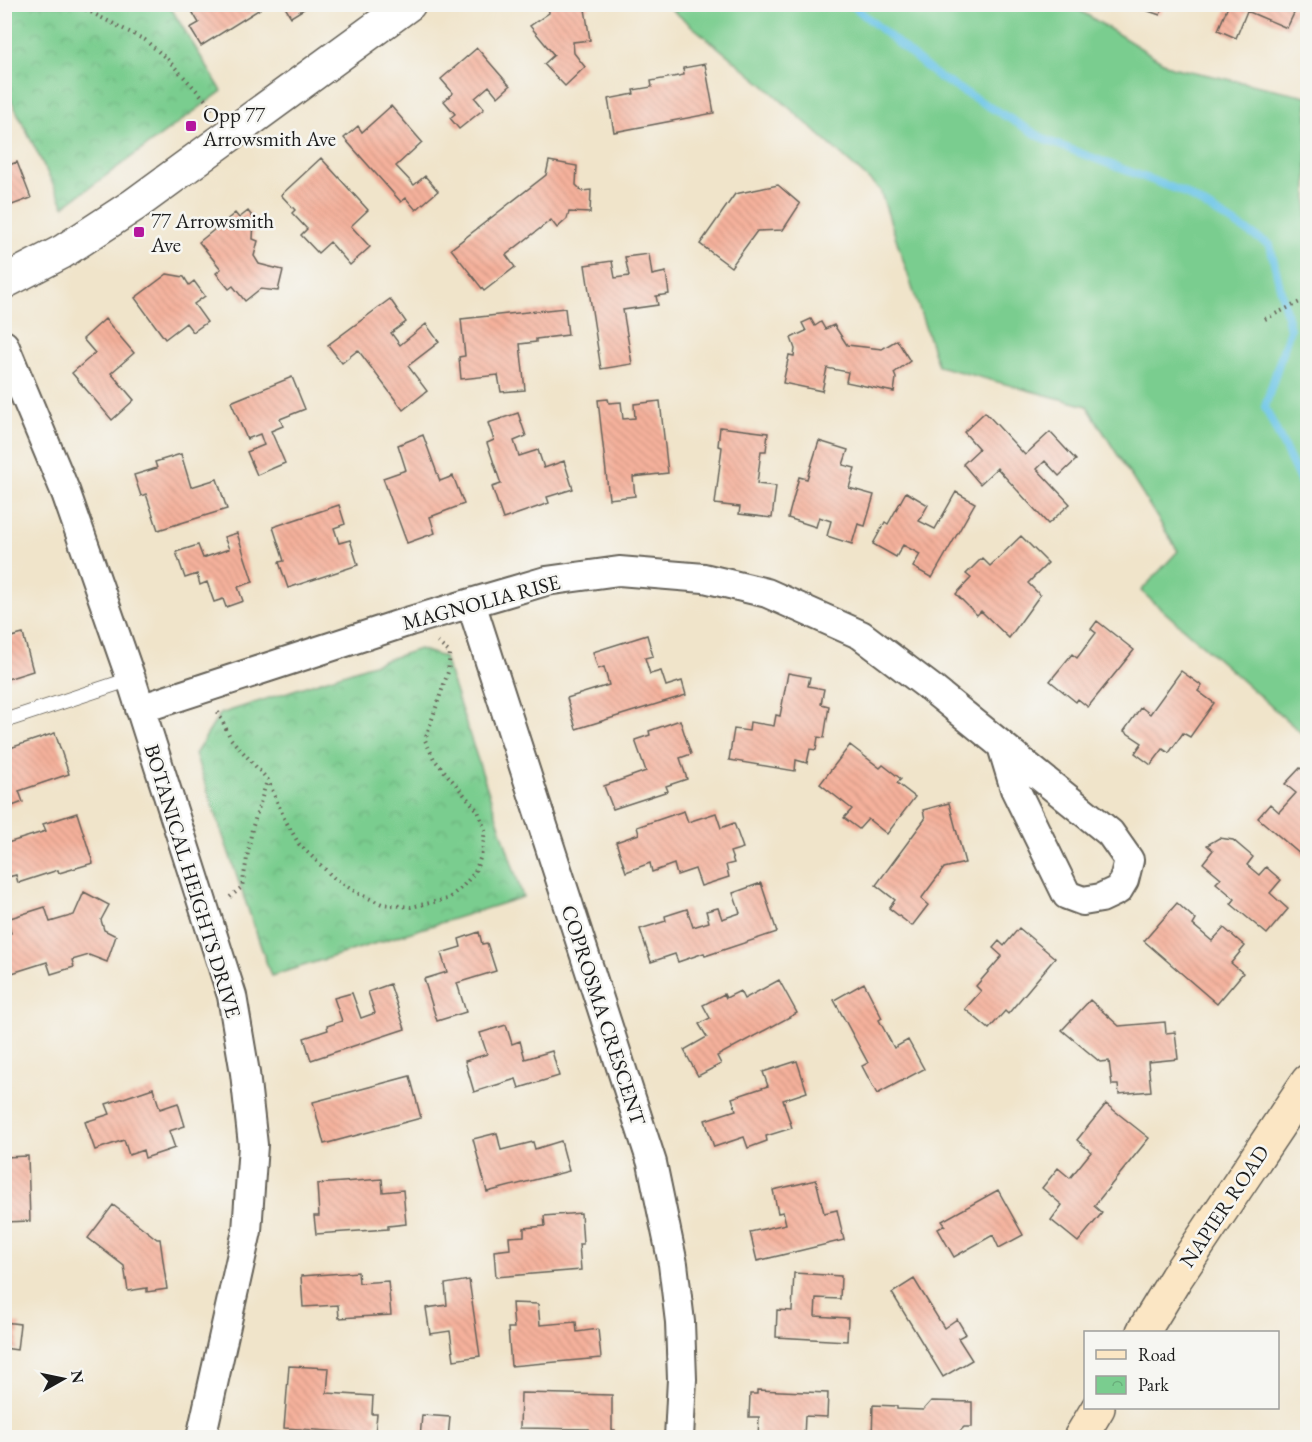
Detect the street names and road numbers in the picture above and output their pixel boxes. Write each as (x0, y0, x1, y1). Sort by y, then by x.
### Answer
street label: MAGNOLIA RISE (399, 568, 563, 636)
street label: BOTANICAL HEIGHTS DRIVE (138, 741, 248, 1021)
street label: COPROSMA CRESCENT (556, 902, 653, 1129)
street label: NAPIER ROAD (1173, 1140, 1275, 1272)

